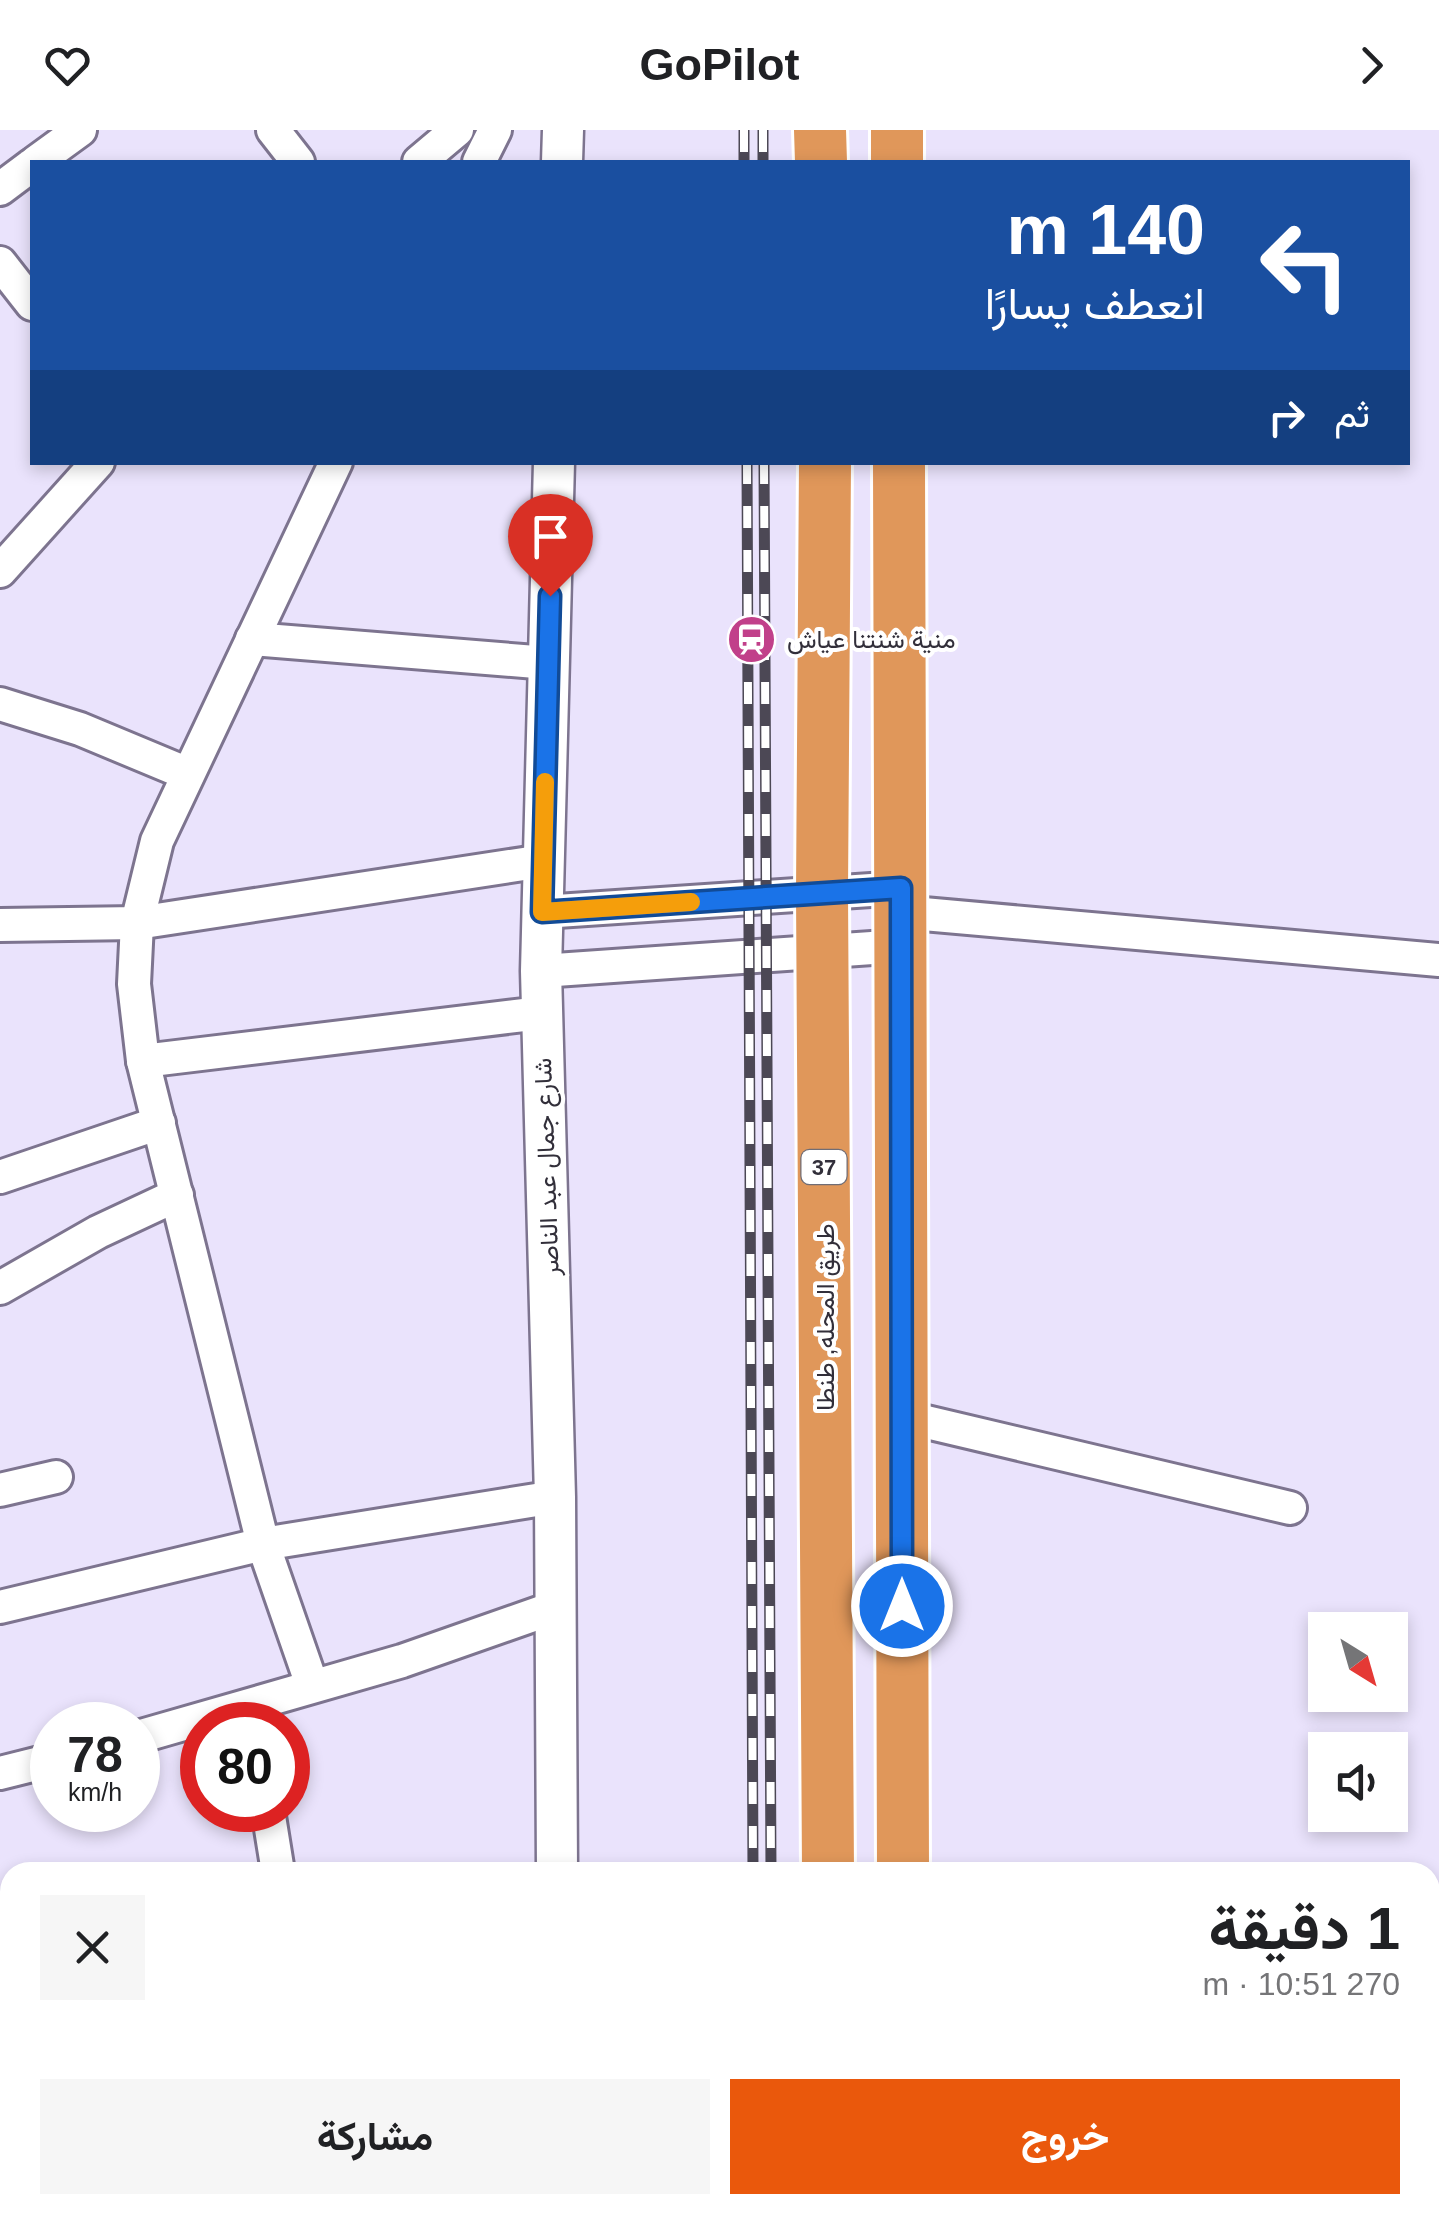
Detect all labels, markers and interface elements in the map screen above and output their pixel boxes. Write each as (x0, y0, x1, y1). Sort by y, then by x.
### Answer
icon: heart (40, 38, 95, 93)
icon: forward (1344, 38, 1399, 93)
text: GoPilot (640, 39, 800, 90)
text: 140 m (1007, 191, 1205, 269)
icon: left (1240, 200, 1370, 330)
text: انعطف يسارًا (985, 278, 1205, 329)
icon: right (1259, 390, 1314, 445)
text: ثم (1334, 393, 1370, 435)
pin (508, 494, 593, 597)
icon: arrive (523, 509, 578, 564)
station icon: منية شنتنا عياش (726, 613, 778, 665)
place label: منية شنتنا عياش (787, 625, 956, 655)
street label: شارع جمال عبد الناصر (528, 1057, 567, 1278)
road number: 37 (802, 1150, 846, 1184)
street label: طريق المحله, طنطا (811, 1223, 841, 1411)
position arrow (850, 1554, 954, 1658)
north arrow (1308, 1612, 1408, 1712)
map controls (1308, 1612, 1408, 1832)
speed limit sign: 80 (180, 1702, 310, 1832)
text: 78 (67, 1727, 123, 1783)
button: sound (1308, 1732, 1408, 1832)
text: km/h (68, 1778, 122, 1806)
button: close (40, 1895, 145, 2000)
text: 1 دقيقة (1208, 1895, 1400, 1962)
text: 270 m · 10:51 (1203, 1966, 1400, 2002)
button: مشاركة (40, 2079, 710, 2194)
button: خروج (730, 2079, 1400, 2194)

